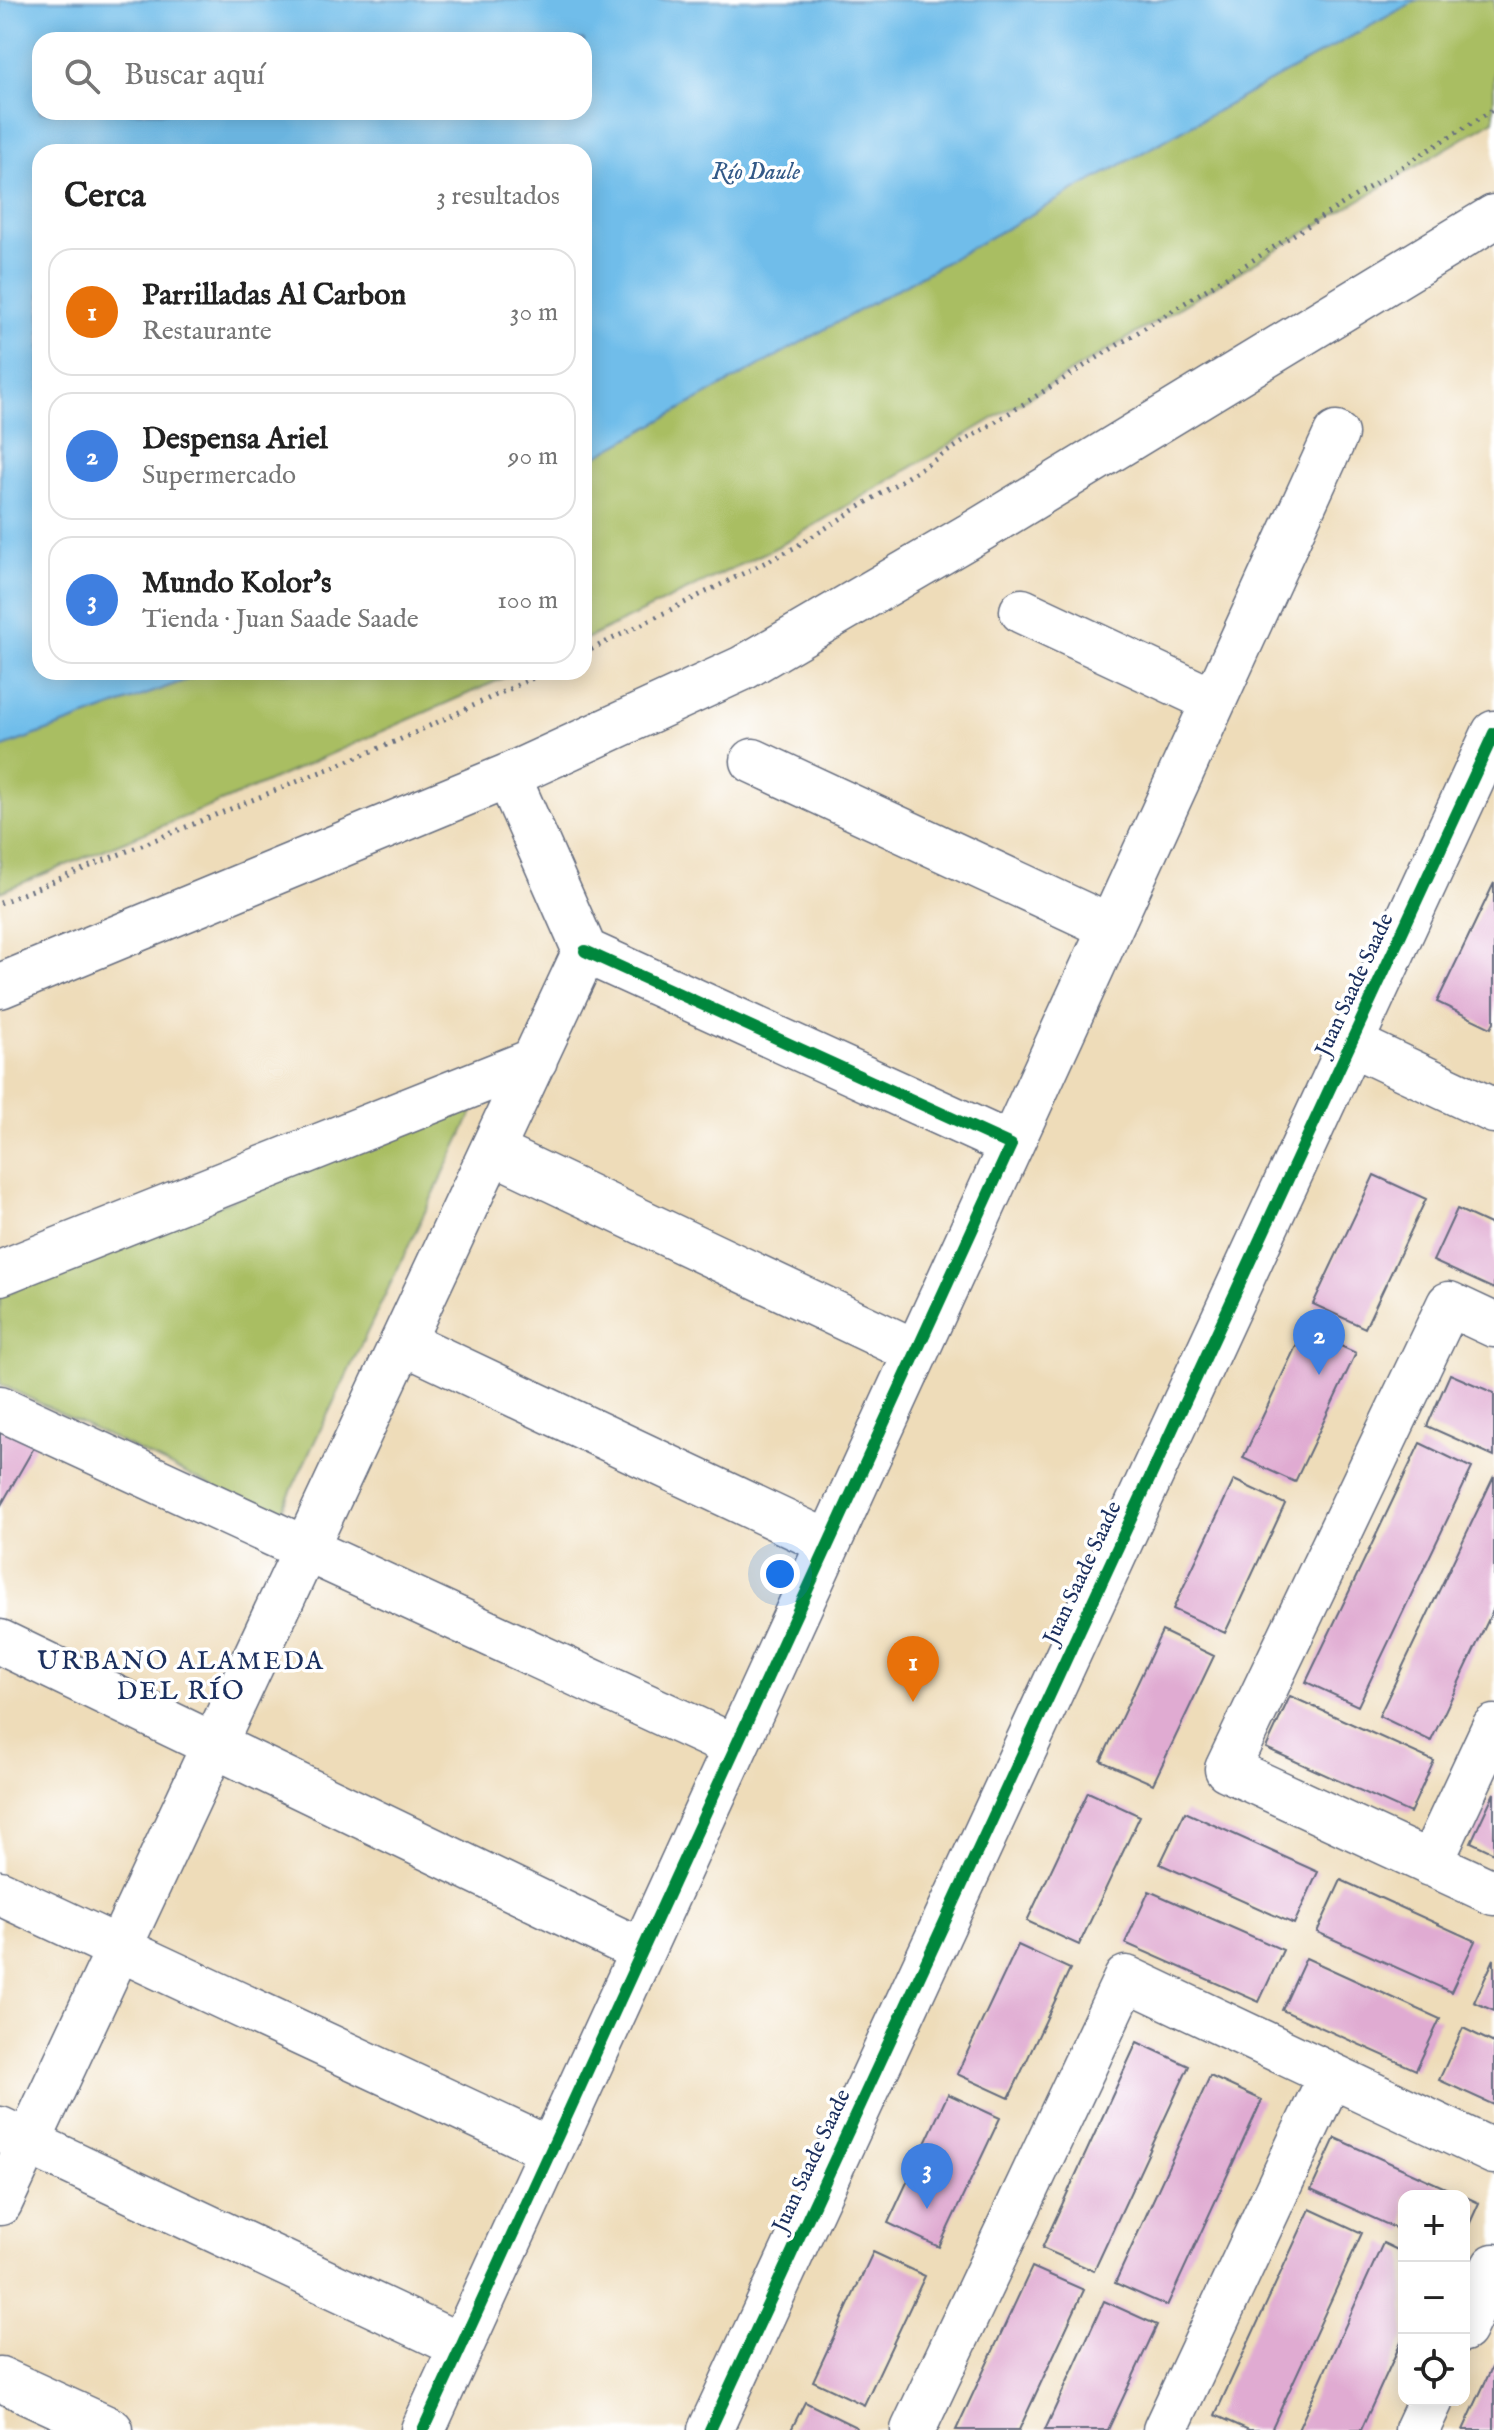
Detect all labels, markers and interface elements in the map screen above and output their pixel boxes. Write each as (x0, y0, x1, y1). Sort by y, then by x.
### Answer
search box (32, 32, 592, 120)
icon: search (60, 54, 104, 98)
text: Buscar aquí (124, 57, 265, 95)
water label: Río Daule (712, 157, 800, 188)
text: Cerca (64, 175, 146, 218)
text: 3 resultados (436, 180, 560, 213)
text: Parrilladas Al Carbon (142, 277, 406, 315)
text: 1 (87, 296, 97, 329)
text: 30 m (510, 296, 558, 329)
text: Restaurante (142, 315, 272, 348)
text: Despensa Ariel (142, 421, 328, 459)
text: 2 (86, 440, 98, 473)
text: 90 m (508, 440, 558, 473)
text: Supermercado (142, 459, 296, 492)
text: Mundo Kolor's (142, 565, 332, 603)
text: 3 (87, 584, 97, 617)
text: 100 m (497, 584, 558, 617)
text: Tienda · Juan Saade Saade (142, 603, 419, 636)
street label: Juan Saade Saade (1308, 909, 1400, 1064)
pin: 2 (1293, 1309, 1345, 1375)
street label: Juan Saade Saade (1036, 1497, 1128, 1652)
your location (760, 1554, 800, 1594)
pin: 1 (887, 1636, 939, 1702)
district label: URBANO ALAMEDA DEL RÍO (37, 1645, 325, 1708)
street label: Juan Saade Saade (765, 2085, 857, 2240)
pin: 3 (901, 2143, 953, 2209)
map controls (1398, 2190, 1470, 2406)
button: + (1398, 2190, 1470, 2262)
button: − (1398, 2262, 1470, 2334)
button: locate (1398, 2334, 1470, 2406)

